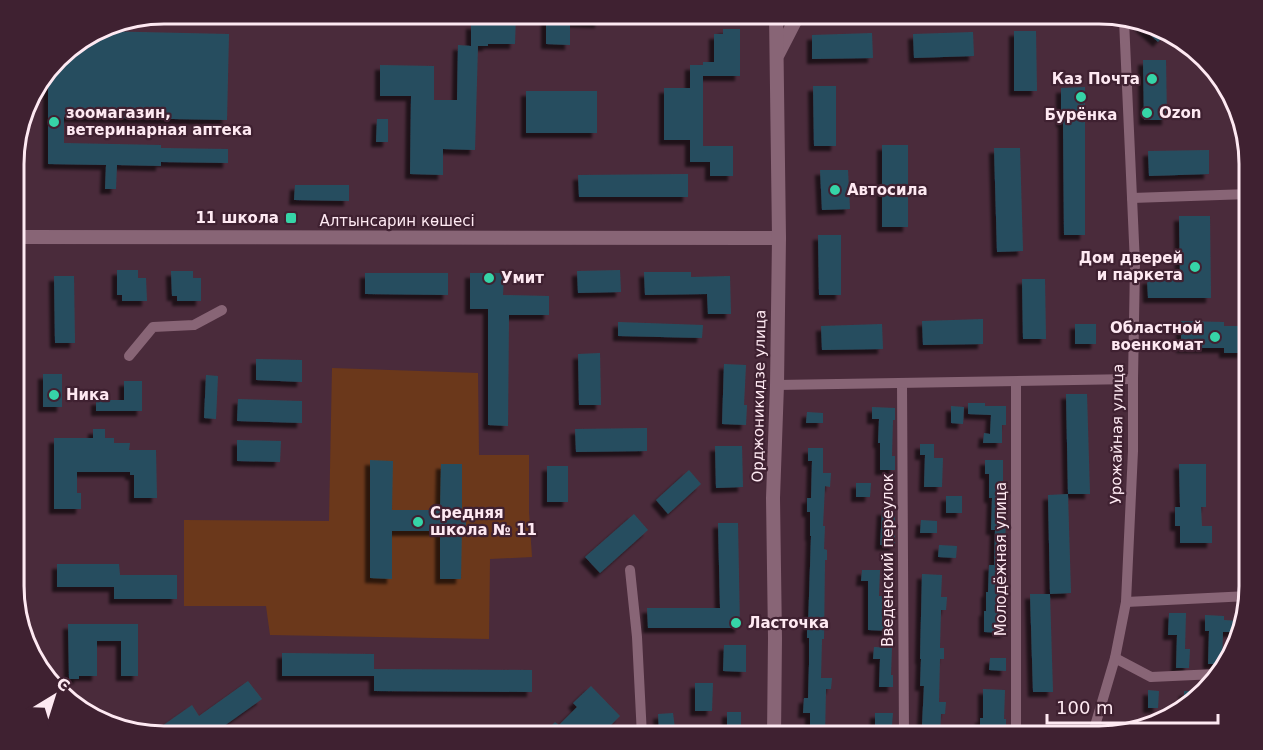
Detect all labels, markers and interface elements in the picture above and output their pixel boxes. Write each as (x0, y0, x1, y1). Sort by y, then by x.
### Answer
place label: Каз Почта (1052, 70, 1140, 88)
marker: Каз Почта (1145, 72, 1159, 86)
marker: Бурёнка (1074, 90, 1088, 104)
place label: зоомагазин, ветеринарная аптека (66, 104, 252, 139)
place label: Ozon (1159, 104, 1201, 122)
place label: Бурёнка (1045, 106, 1117, 124)
marker: Ozon (1140, 106, 1154, 120)
marker: зоомагазин, ветеринарная аптека (47, 115, 61, 129)
place label: Автосила (847, 181, 928, 199)
marker: Автосила (828, 183, 842, 197)
place label: 11 школа (195, 209, 279, 227)
marker: 11 школа (284, 211, 298, 225)
street label: Алтынсарин көшесі (319, 212, 475, 230)
place label: Дом дверей и паркета (1079, 249, 1183, 284)
marker: Дом дверей и паркета (1188, 260, 1202, 274)
place label: Умит (501, 269, 544, 287)
marker: Умит (482, 271, 496, 285)
street label: Орджоникидзе улица (748, 309, 770, 483)
place label: Областной военкомат (1110, 319, 1203, 354)
marker: Областной военкомат (1208, 330, 1222, 344)
street label: Урожайная улица (1107, 364, 1127, 504)
place label: Ника (66, 386, 109, 404)
marker: Ника (47, 388, 61, 402)
street label: Введенский переулок (879, 473, 897, 647)
street label: Молодёжная улица (992, 482, 1010, 636)
place label: Средняя школа № 11 (430, 504, 537, 539)
marker: Средняя школа № 11 (411, 515, 425, 529)
place label: Ласточка (748, 614, 829, 632)
marker: Ласточка (729, 616, 743, 630)
north arrow (24, 666, 84, 726)
text: С (52, 673, 73, 696)
scale bar (1047, 687, 1218, 725)
text: 100 m (1056, 697, 1114, 718)

